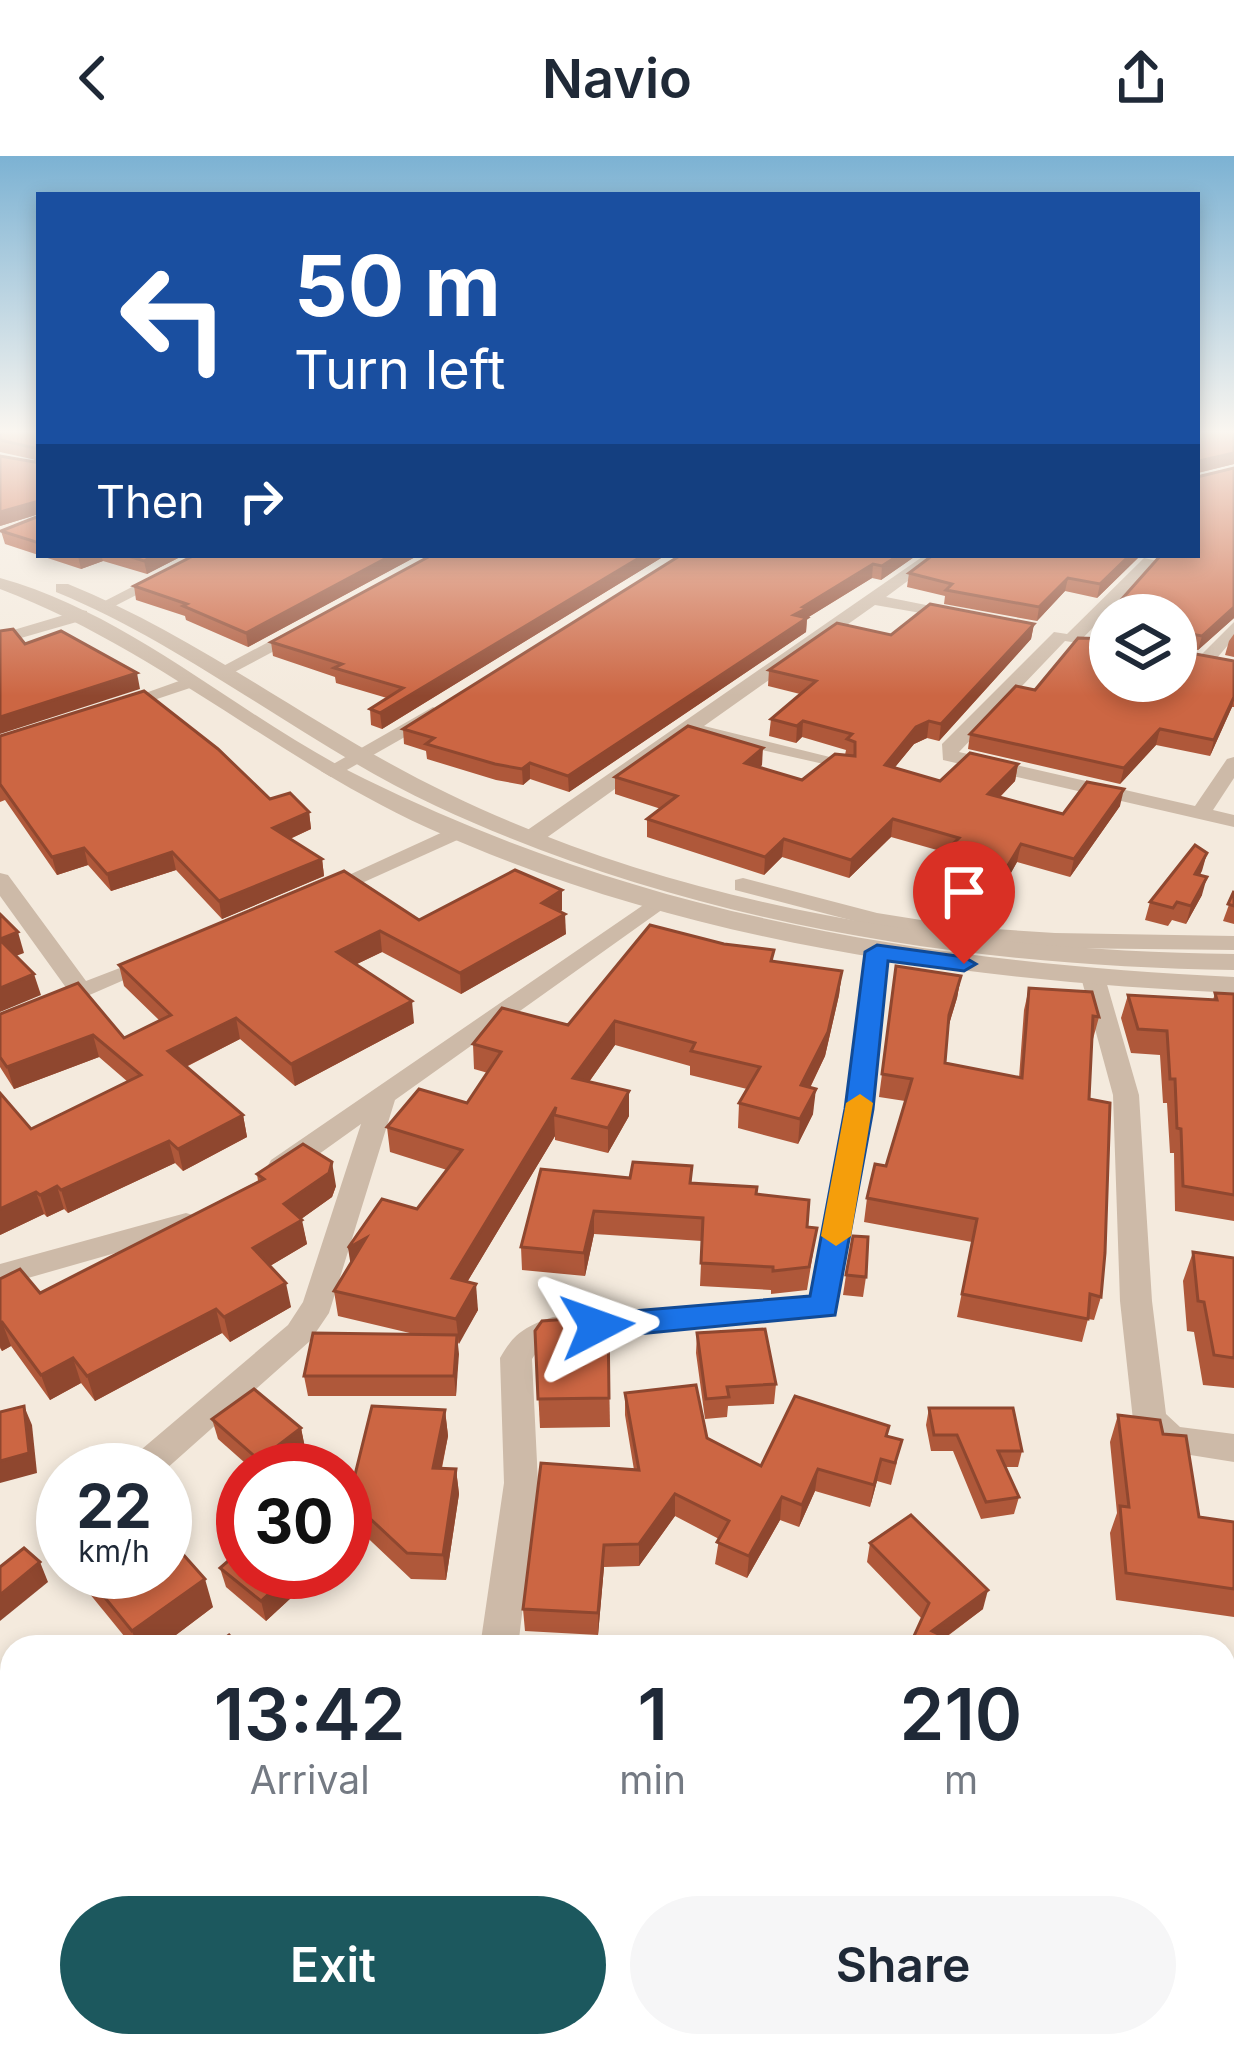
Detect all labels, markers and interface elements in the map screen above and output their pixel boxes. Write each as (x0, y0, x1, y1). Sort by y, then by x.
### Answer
icon: back (60, 45, 126, 111)
icon: share (1108, 45, 1174, 111)
text: Navio (542, 46, 692, 111)
text: 50 m (294, 235, 501, 336)
icon: left (96, 240, 252, 396)
text: Turn left (294, 337, 505, 402)
icon: right (228, 468, 294, 534)
text: Then (96, 474, 204, 529)
map controls (1089, 594, 1197, 702)
button: layers (1089, 594, 1197, 702)
pin (913, 841, 1015, 964)
icon: arrive (931, 859, 997, 925)
position arrow (534, 1263, 660, 1389)
speed limit sign: 30 (216, 1443, 372, 1599)
text: 22 (76, 1470, 152, 1542)
text: km/h (78, 1533, 150, 1569)
text: 13:42 (214, 1670, 406, 1757)
text: 1 (637, 1670, 668, 1757)
text: 210 (900, 1670, 1022, 1757)
text: Arrival (250, 1756, 370, 1803)
text: min (619, 1756, 686, 1803)
text: m (944, 1756, 978, 1803)
button: Exit (60, 1896, 606, 2034)
button: Share (630, 1896, 1176, 2034)

